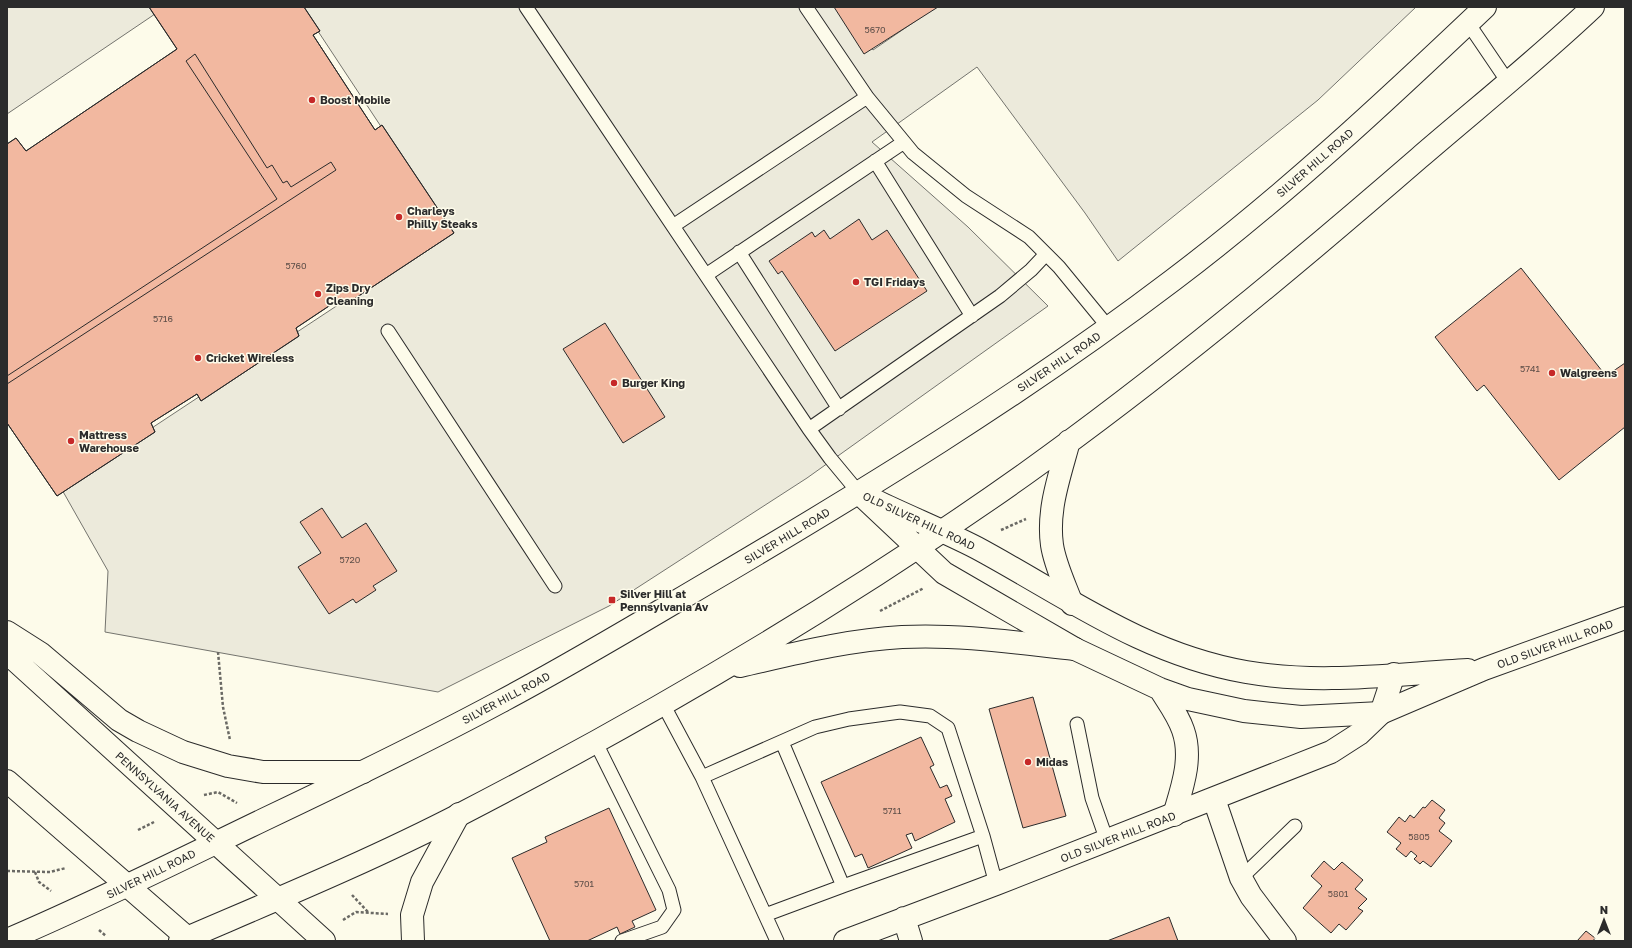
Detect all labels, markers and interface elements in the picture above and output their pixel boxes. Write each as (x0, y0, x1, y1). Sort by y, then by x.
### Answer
house number: 5670 (864, 24, 886, 35)
place label: Boost Mobile (320, 93, 391, 106)
marker: Boost Mobile (307, 95, 317, 105)
street label: SILVER HILL ROAD (1274, 126, 1356, 200)
place label: Charleys Philly Steaks (407, 204, 478, 230)
marker: Charleys Philly Steaks (394, 212, 404, 222)
house number: 5760 (285, 260, 307, 271)
place label: TGI Fridays (864, 275, 925, 288)
marker: TGI Fridays (851, 277, 861, 287)
place label: Zips Dry Cleaning (326, 281, 374, 307)
marker: Zips Dry Cleaning (313, 289, 323, 299)
house number: 5716 (153, 313, 173, 324)
street label: SILVER HILL ROAD (1015, 329, 1103, 394)
place label: Cricket Wireless (206, 351, 294, 364)
marker: Cricket Wireless (193, 353, 203, 363)
house number: 5741 (1520, 363, 1541, 374)
place label: Walgreens (1560, 366, 1617, 379)
marker: Walgreens (1547, 368, 1557, 378)
place label: Burger King (622, 376, 685, 389)
marker: Burger King (609, 378, 619, 388)
place label: Mattress Warehouse (79, 428, 139, 454)
marker: Mattress Warehouse (66, 436, 76, 446)
street label: OLD SILVER HILL ROAD (861, 489, 978, 552)
street label: SILVER HILL ROAD (742, 505, 832, 566)
house number: 5720 (340, 554, 361, 565)
place label: Silver Hill at Pennsylvania Av (620, 587, 709, 613)
marker: Silver Hill at Pennsylvania Av (607, 595, 617, 605)
street label: OLD SILVER HILL ROAD (1495, 616, 1615, 671)
street label: SILVER HILL ROAD (460, 669, 552, 726)
street label: PENNSYLVANIA AVENUE (113, 749, 218, 845)
place label: Midas (1036, 755, 1068, 768)
marker: Midas (1023, 757, 1033, 767)
house number: 5711 (883, 805, 902, 816)
street label: OLD SILVER HILL ROAD (1058, 808, 1178, 865)
house number: 5805 (1408, 831, 1430, 842)
street label: SILVER HILL ROAD (104, 846, 198, 901)
house number: 5701 (574, 878, 595, 889)
house number: 5801 (1328, 888, 1349, 899)
north arrow (1584, 900, 1624, 940)
text: N (1600, 903, 1608, 916)

